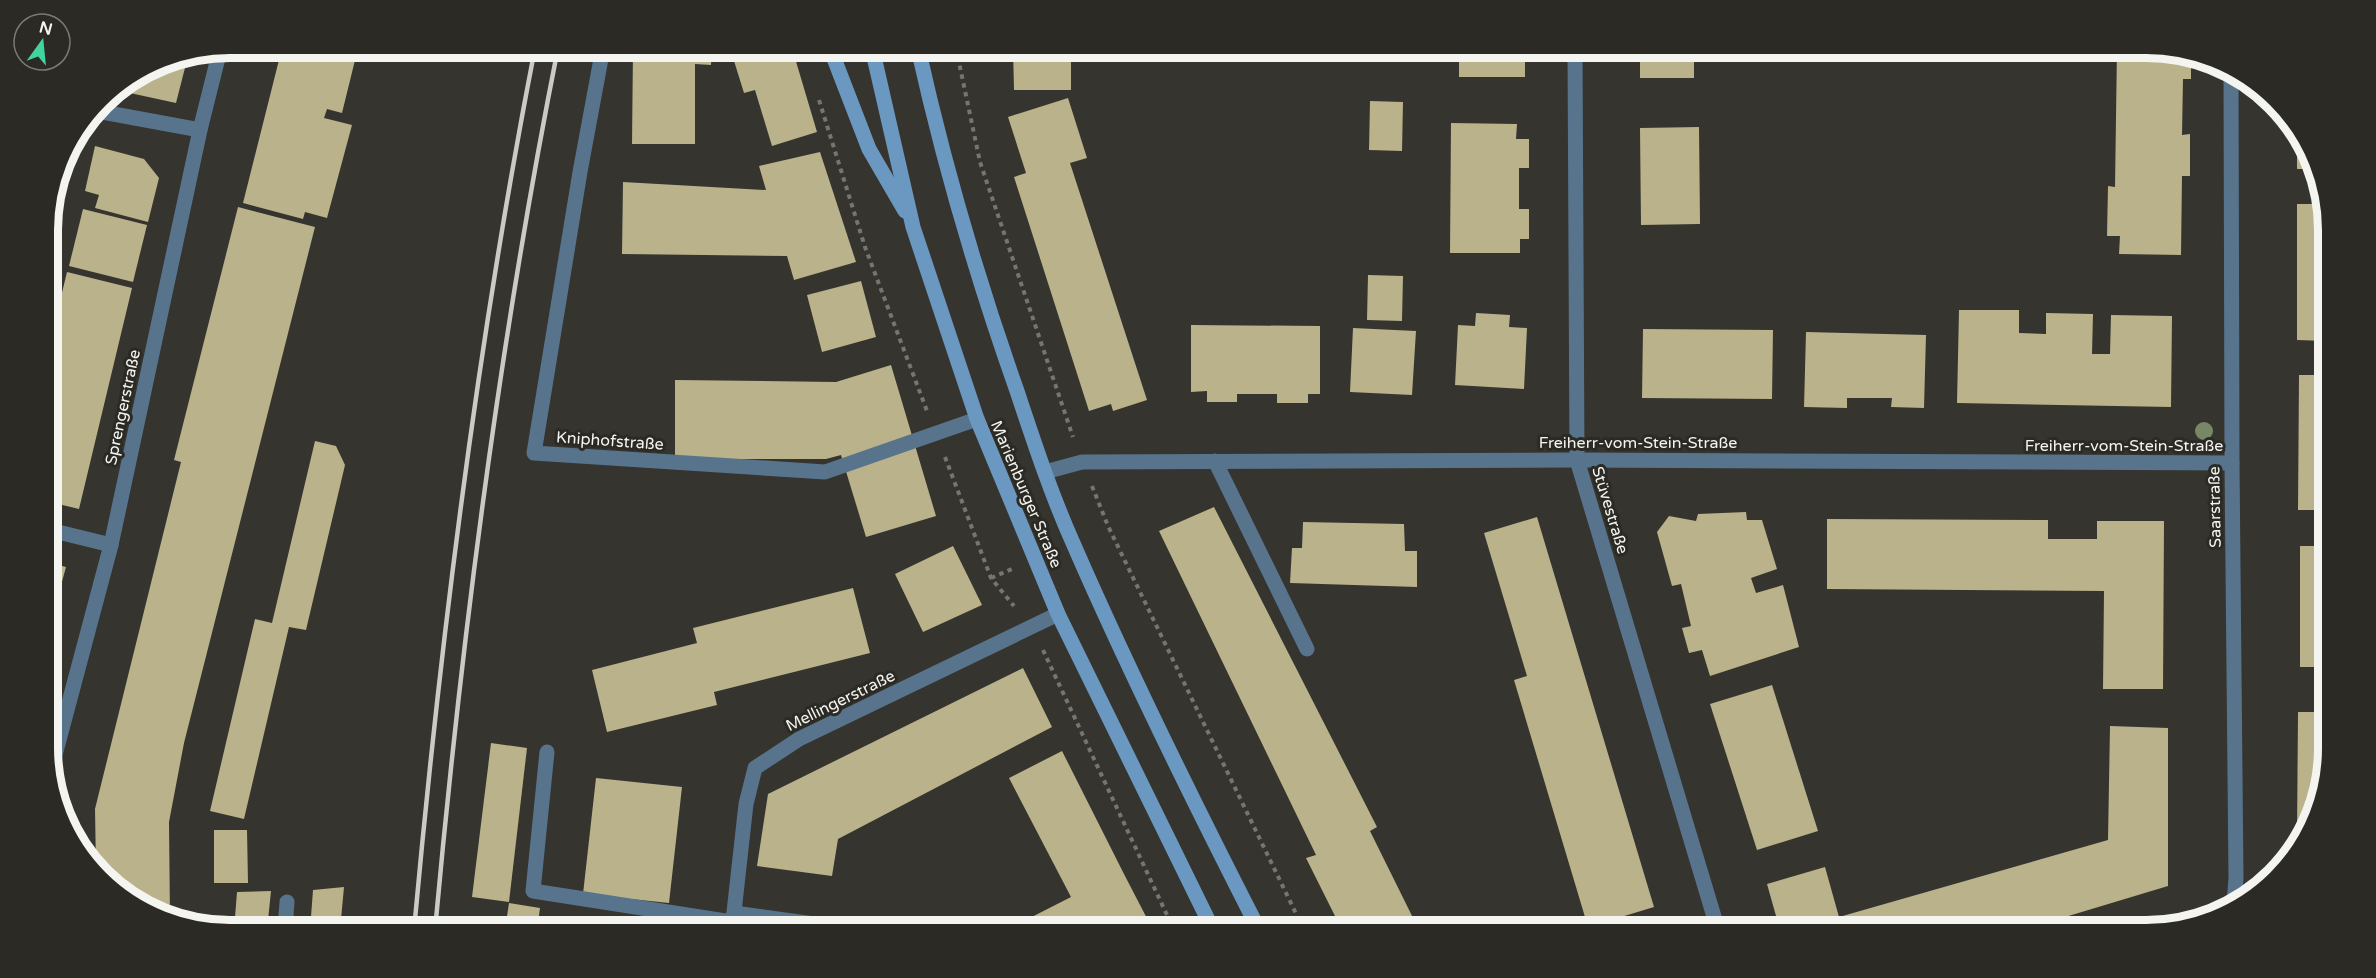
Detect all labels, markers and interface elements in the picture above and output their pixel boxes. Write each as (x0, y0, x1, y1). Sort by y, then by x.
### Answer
north arrow (12, 12, 72, 72)
text: N (37, 17, 54, 40)
street label: Sprengerstraße (101, 348, 145, 467)
street label: Marienburger Straße (986, 418, 1066, 571)
street label: Kniphofstraße (556, 427, 664, 455)
street label: Freiherr-vom-Stein-Straße (1539, 433, 1737, 453)
street label: Freiherr-vom-Stein-Straße (2025, 436, 2223, 456)
street label: Stüvestraße (1587, 464, 1633, 556)
street label: Saarstraße (2204, 466, 2226, 548)
street label: Mellingerstraße (783, 666, 898, 736)

